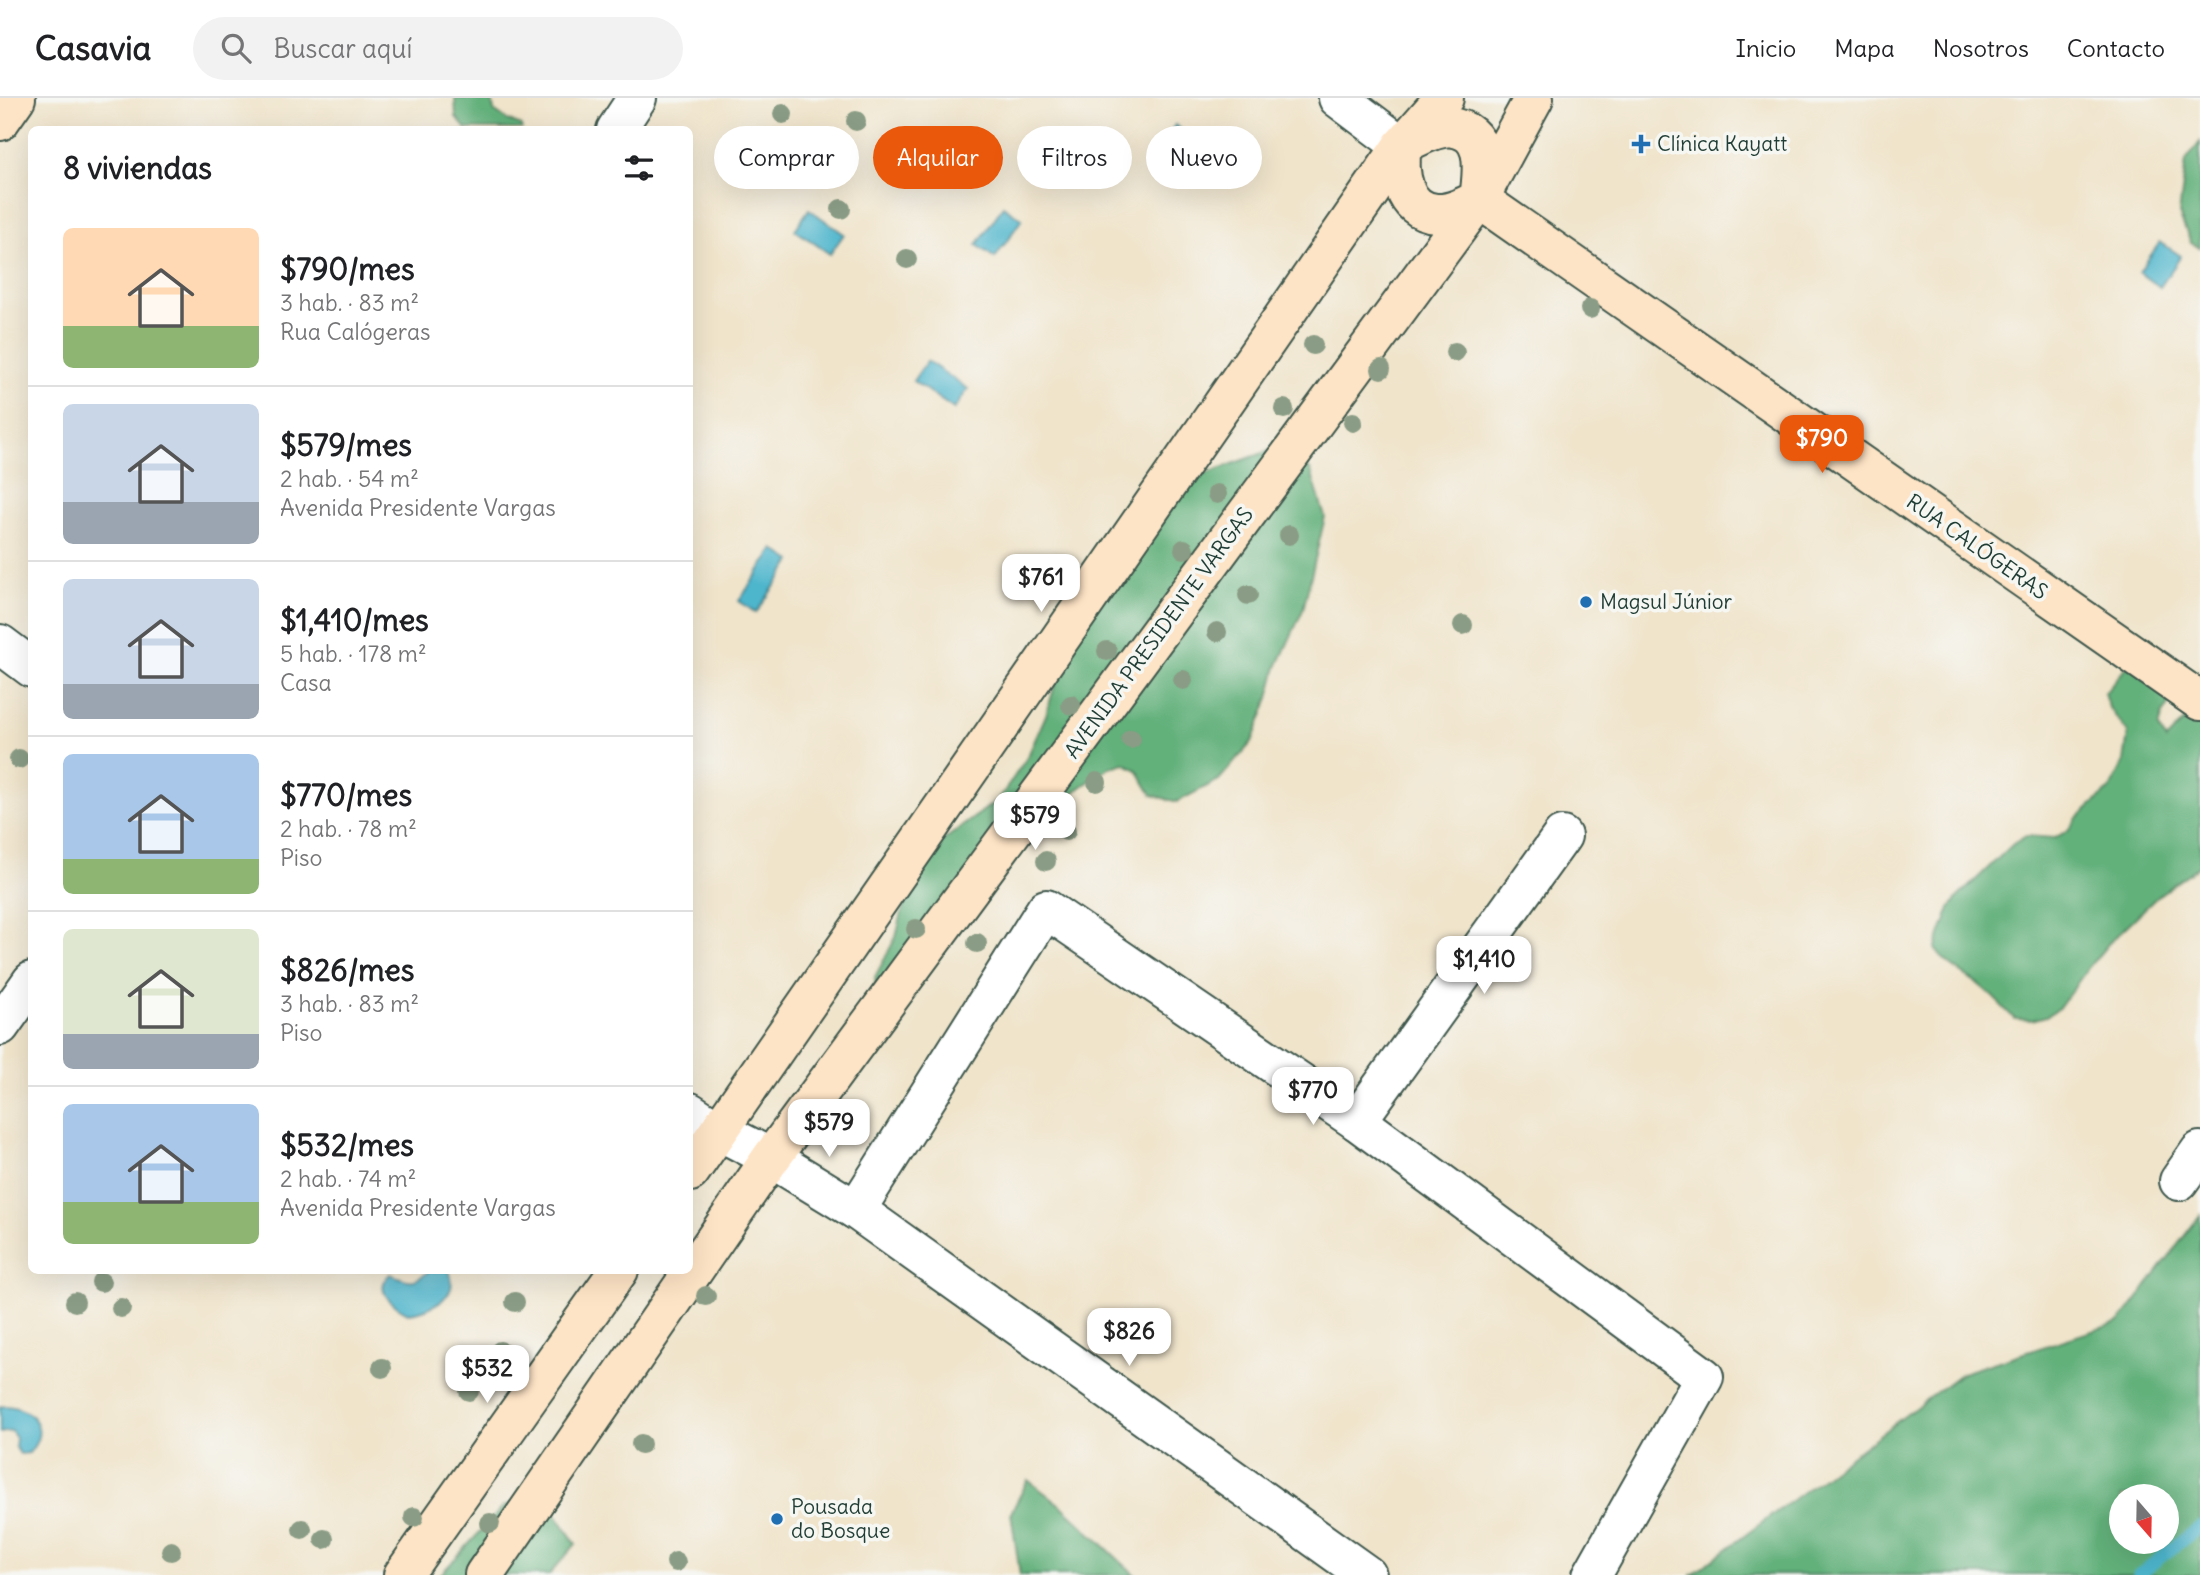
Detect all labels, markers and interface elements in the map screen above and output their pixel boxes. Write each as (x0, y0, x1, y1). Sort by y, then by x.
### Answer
search box (193, 17, 683, 80)
text: Casavia (35, 27, 151, 69)
icon: search (217, 29, 255, 67)
text: Buscar aquí (273, 32, 412, 65)
text: Inicio (1736, 33, 1796, 63)
text: Mapa (1834, 33, 1895, 63)
text: Nosotros (1933, 33, 2029, 63)
text: Contacto (2067, 33, 2165, 63)
chip: Comprar (714, 126, 859, 189)
chip: Alquilar (873, 126, 1003, 189)
chip: Filtros (1017, 126, 1132, 189)
chip: Nuevo (1146, 126, 1262, 189)
place label: Clínica Kayatt (1657, 130, 1787, 157)
marker: Clínica Kayatt (1631, 134, 1651, 154)
text: 8 viviendas (63, 149, 212, 187)
icon: filters (620, 149, 658, 187)
text: $790/mes (280, 250, 415, 288)
icon: home (119, 256, 203, 340)
text: 3 hab. · 83 m² (280, 288, 419, 317)
text: Rua Calógeras (280, 317, 431, 346)
pin: $790 (1781, 416, 1863, 475)
text: $790 (1796, 423, 1848, 452)
text: $579/mes (280, 426, 412, 464)
icon: home (119, 432, 203, 516)
text: 2 hab. · 54 m² (280, 464, 419, 493)
street label: RUA CALÓGERAS (1901, 488, 2053, 605)
text: Avenida Presidente Vargas (280, 493, 556, 522)
street label: AVENIDA PRESIDENTE VARGAS (1058, 502, 1259, 764)
pin: $761 (1000, 554, 1082, 614)
text: $761 (1018, 562, 1064, 591)
place label: Magsul Júnior (1600, 588, 1733, 615)
marker: Magsul Júnior (1578, 594, 1594, 610)
text: $1,410/mes (280, 601, 429, 639)
icon: home (119, 607, 203, 691)
text: 5 hab. · 178 m² (280, 639, 427, 668)
text: Casa (280, 668, 332, 697)
text: $770/mes (280, 776, 412, 814)
icon: home (119, 782, 203, 866)
pin: $579 (994, 792, 1076, 852)
text: $579 (1010, 800, 1060, 829)
text: 2 hab. · 78 m² (280, 814, 417, 843)
text: Piso (280, 843, 322, 872)
pin: $1,410 (1427, 936, 1541, 996)
text: $1,410 (1452, 944, 1516, 973)
text: $826/mes (280, 951, 414, 989)
icon: home (119, 957, 203, 1041)
text: 3 hab. · 83 m² (280, 989, 419, 1018)
text: Piso (280, 1018, 322, 1047)
pin: $770 (1272, 1068, 1354, 1127)
text: $770 (1288, 1075, 1338, 1104)
pin: $579 (788, 1100, 870, 1159)
text: $579 (804, 1107, 854, 1136)
text: $532/mes (280, 1126, 414, 1164)
icon: home (119, 1132, 203, 1216)
text: 2 hab. · 74 m² (280, 1164, 416, 1193)
text: Avenida Presidente Vargas (280, 1193, 556, 1222)
pin: $826 (1088, 1308, 1170, 1368)
text: $826 (1103, 1316, 1155, 1345)
pin: $532 (446, 1346, 528, 1405)
text: $532 (461, 1353, 513, 1382)
north arrow (2109, 1484, 2179, 1554)
map controls (2109, 1484, 2179, 1554)
place label: Pousada do Bosque (791, 1493, 890, 1544)
marker: Pousada do Bosque (769, 1511, 785, 1527)

